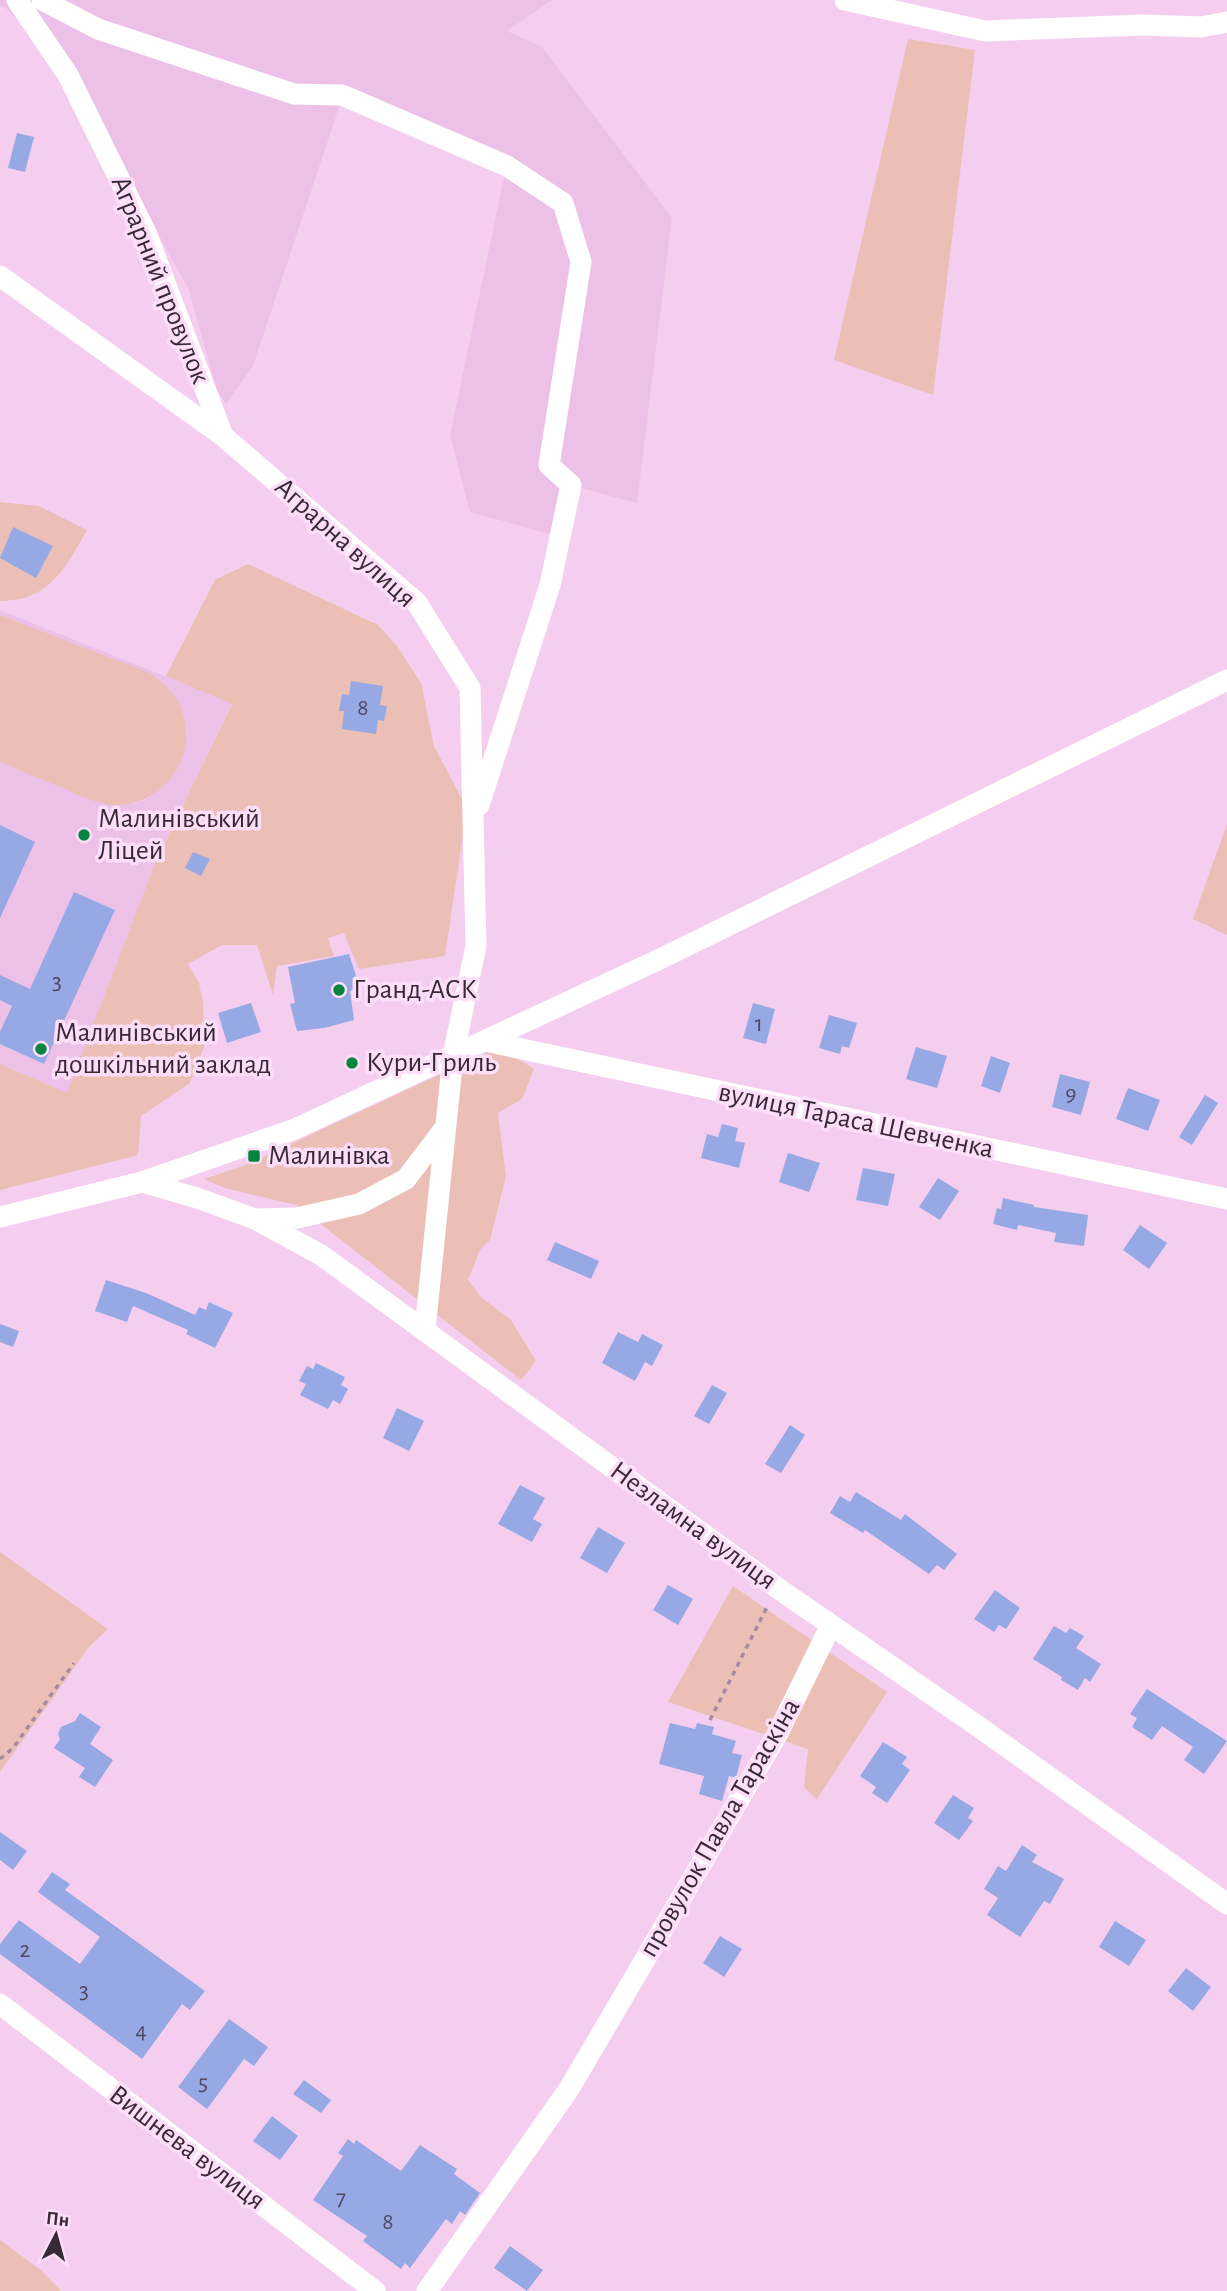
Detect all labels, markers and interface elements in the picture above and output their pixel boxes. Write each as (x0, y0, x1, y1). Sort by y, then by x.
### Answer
street label: Аграрний провулок (106, 172, 214, 388)
street label: Аграрна вулиця (269, 473, 421, 613)
house number: 8 (357, 696, 369, 720)
place label: Малинівський Ліцей (98, 805, 260, 865)
marker: Малинівський Ліцей (76, 827, 92, 843)
house number: 3 (52, 970, 62, 994)
place label: Гранд-АСК (353, 976, 477, 1004)
marker: Гранд-АСК (331, 982, 347, 998)
house number: 1 (755, 1012, 763, 1036)
place label: Малинівський дошкільний заклад (55, 1019, 271, 1079)
marker: Малинівський дошкільний заклад (33, 1041, 49, 1057)
place label: Кури-Гриль (366, 1049, 496, 1077)
marker: Кури-Гриль (344, 1055, 360, 1071)
street label: вулиця Тараса Шевченка (716, 1078, 996, 1164)
house number: 9 (1065, 1082, 1077, 1106)
place label: Малинівка (268, 1142, 390, 1170)
marker: Малинівка (246, 1148, 262, 1164)
street label: Незламна вулиця (605, 1457, 781, 1595)
street label: провулок Павла Тараскіна (634, 1694, 806, 1962)
house number: 2 (20, 1938, 31, 1962)
house number: 3 (79, 1979, 89, 2003)
house number: 4 (135, 2019, 147, 2043)
house number: 5 (198, 2071, 208, 2095)
street label: Вишнева вулиця (104, 2080, 270, 2216)
house number: 7 (336, 2186, 346, 2210)
north arrow (21, 2200, 91, 2270)
text: Пн (45, 2209, 70, 2230)
house number: 8 (382, 2210, 394, 2234)

